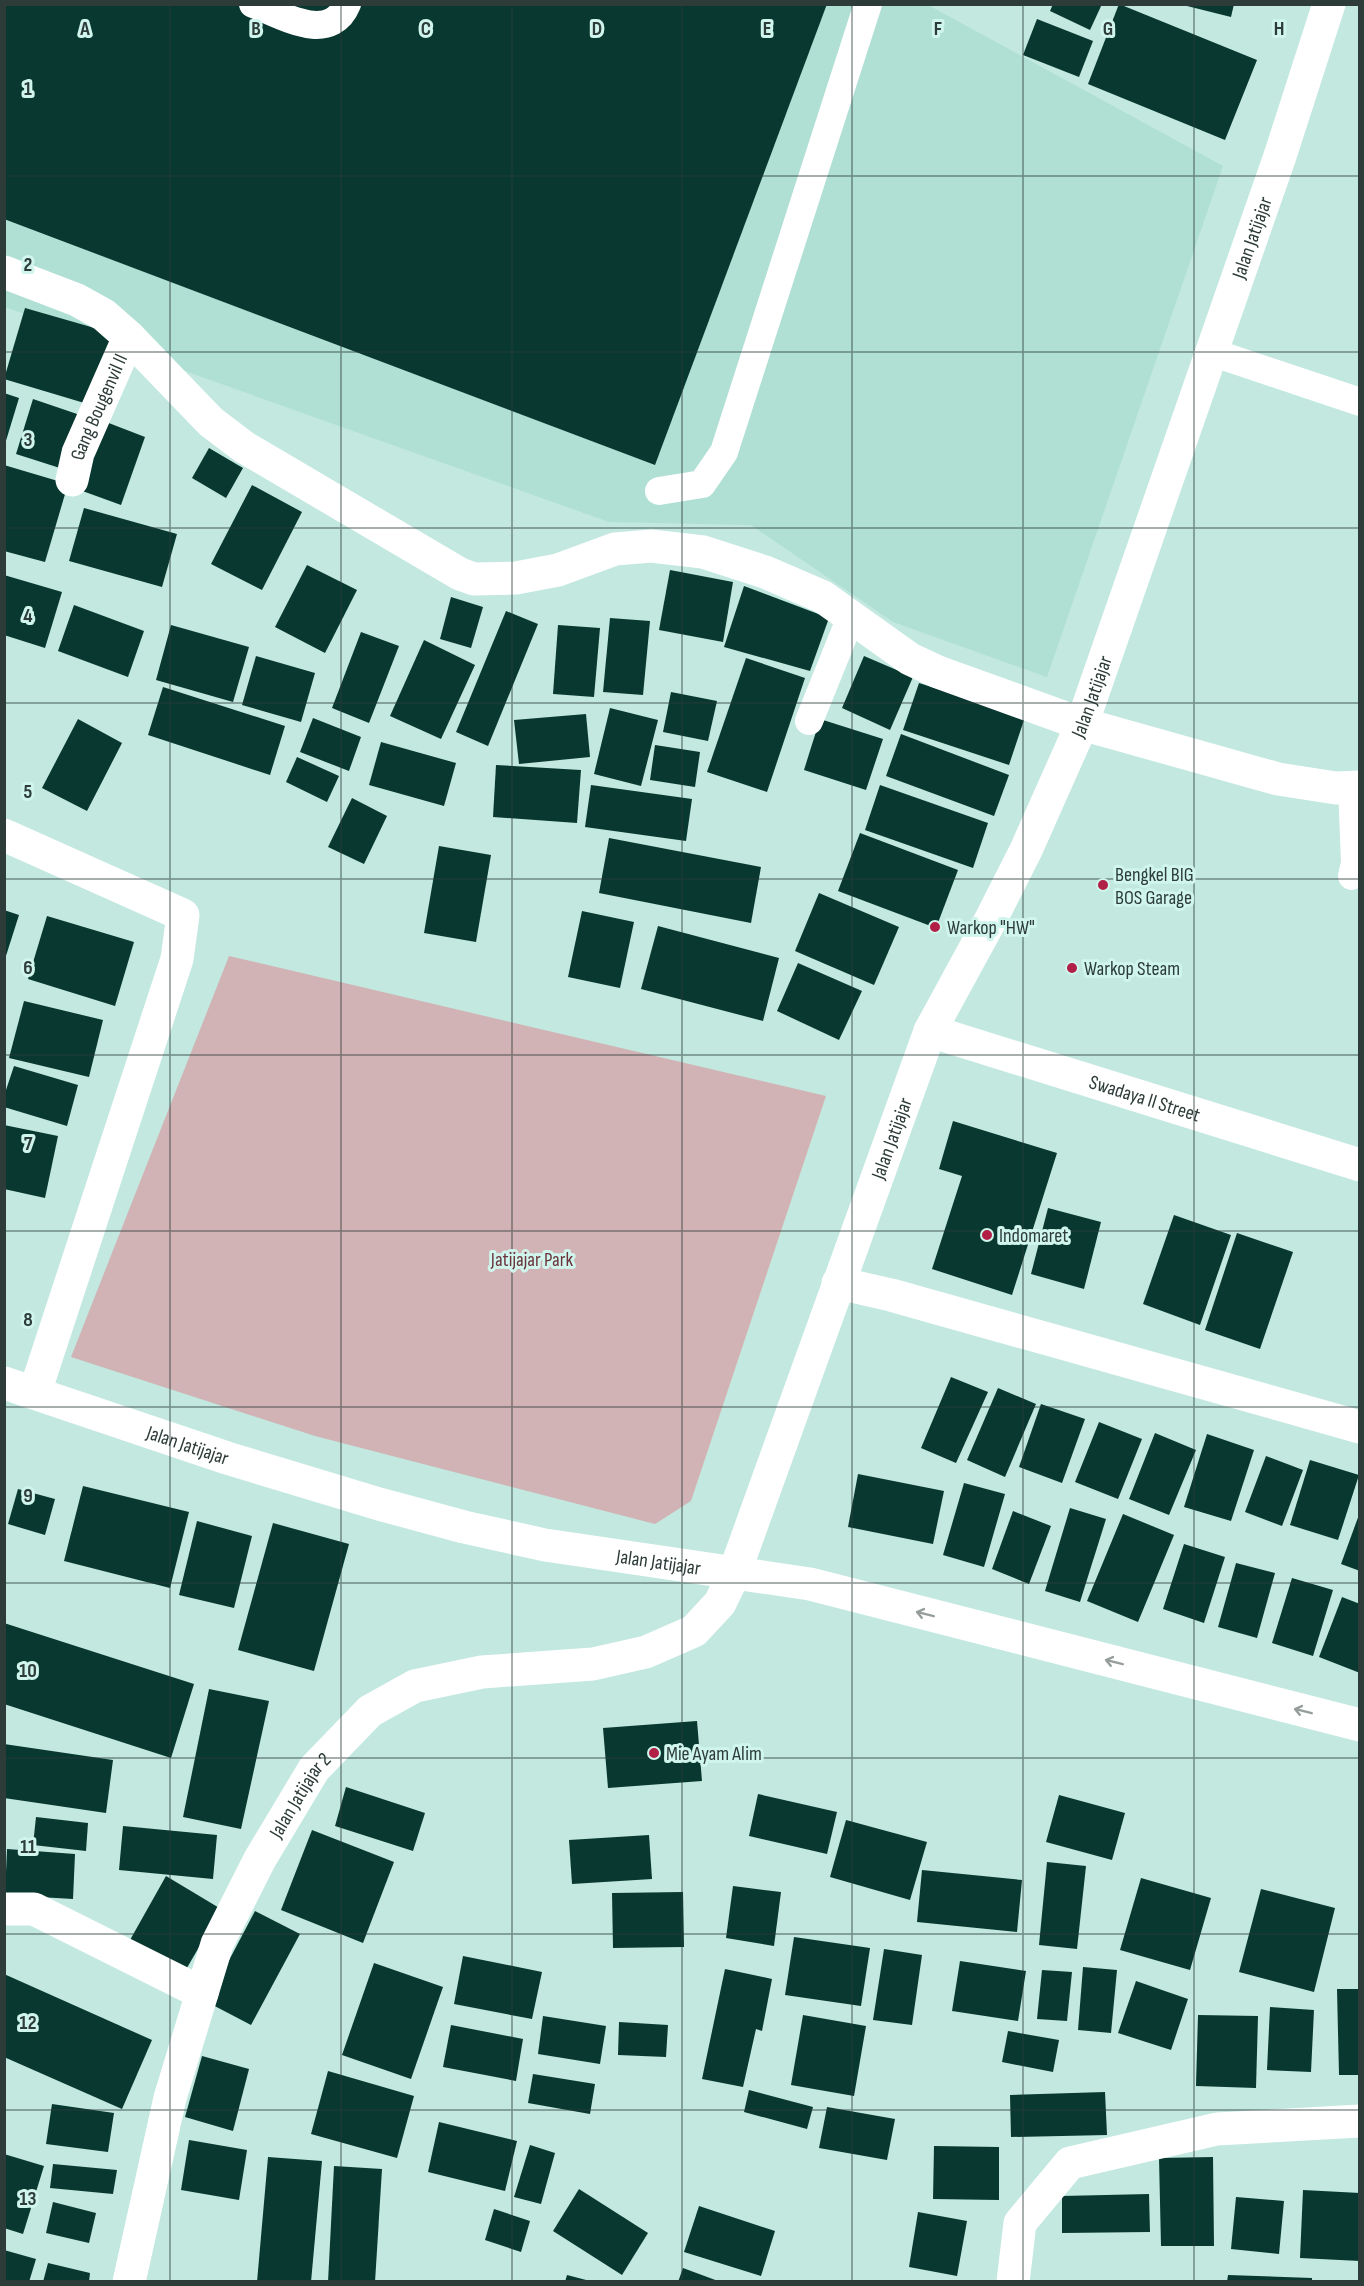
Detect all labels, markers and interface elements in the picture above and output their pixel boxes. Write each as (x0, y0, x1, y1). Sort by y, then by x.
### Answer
text: A (79, 17, 90, 41)
text: B (251, 17, 261, 41)
text: C (421, 17, 431, 41)
text: D (592, 17, 602, 41)
text: E (763, 17, 771, 41)
text: F (934, 17, 942, 41)
text: G (1103, 17, 1113, 41)
text: H (1274, 17, 1284, 41)
text: 1 (24, 77, 32, 101)
street label: Jalan Jatijajar (1227, 194, 1278, 283)
text: 2 (24, 253, 32, 277)
street label: Gang Bougenvil II (66, 350, 133, 462)
text: 3 (24, 428, 33, 452)
text: 4 (23, 604, 33, 628)
street label: Jalan Jatijajar (1066, 652, 1118, 742)
text: 5 (24, 780, 33, 804)
place label: Bengkel BIG BOS Garage (1115, 863, 1194, 910)
marker: Bengkel BIG BOS Garage (1096, 878, 1110, 892)
place label: Warkop "HW" (947, 916, 1035, 940)
marker: Warkop "HW" (928, 920, 942, 934)
text: 6 (23, 956, 33, 980)
place label: Warkop Steam (1084, 957, 1180, 981)
marker: Warkop Steam (1065, 961, 1079, 975)
street label: Swadaya II Street (1086, 1070, 1203, 1127)
street label: Jalan Jatijajar (866, 1094, 918, 1184)
text: 7 (24, 1132, 33, 1156)
place label: Indomaret (999, 1224, 1068, 1248)
marker: Indomaret (980, 1228, 994, 1242)
park label: Jatijajar Park (490, 1248, 574, 1272)
text: 8 (23, 1308, 33, 1332)
street label: Jalan Jatijajar (143, 1421, 232, 1471)
text: 9 (23, 1484, 33, 1508)
street label: Jalan Jatijajar (614, 1545, 703, 1581)
one-way arrow (916, 1607, 935, 1619)
one-way arrow (1105, 1656, 1124, 1668)
text: 10 (19, 1659, 37, 1683)
one-way arrow (1294, 1704, 1313, 1716)
place label: Mie Ayam Alim (666, 1742, 762, 1766)
marker: Mie Ayam Alim (647, 1746, 661, 1760)
street label: Jalan Jatijajar 2 (264, 1748, 336, 1843)
text: 11 (20, 1835, 36, 1859)
text: 12 (20, 2011, 36, 2035)
text: 13 (20, 2187, 36, 2211)

